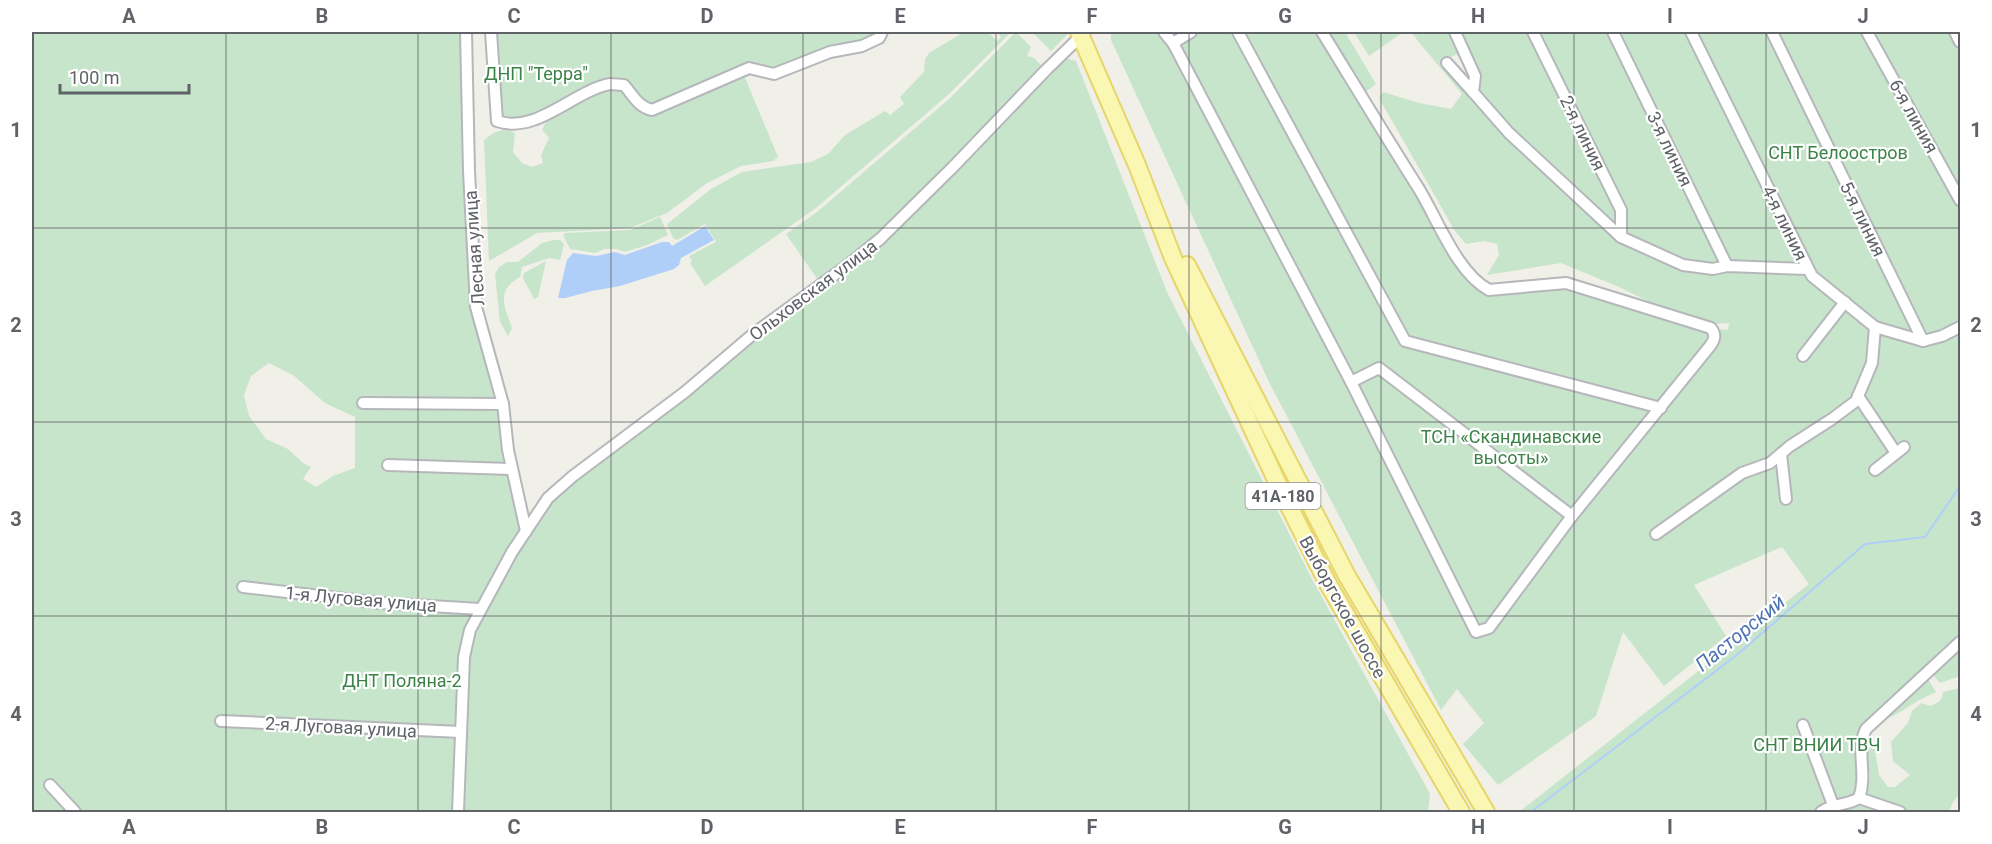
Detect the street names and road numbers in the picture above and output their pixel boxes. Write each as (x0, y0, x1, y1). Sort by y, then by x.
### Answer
street label: 6-я линия (1885, 76, 1943, 156)
street label: 2-я линия (1556, 92, 1610, 174)
street label: 3-я линия (1643, 108, 1697, 190)
street label: 5-я линия (1836, 178, 1890, 260)
street label: 4-я линия (1758, 182, 1812, 264)
street label: Лесная улица (459, 190, 489, 306)
street label: Ольховская улица (745, 235, 881, 345)
road number: 41А-180 (1246, 483, 1320, 509)
street label: Выборгское шоссе (1295, 532, 1391, 682)
street label: 1-я Луговая улица (284, 582, 438, 616)
street label: 2-я Луговая улица (264, 713, 418, 741)

